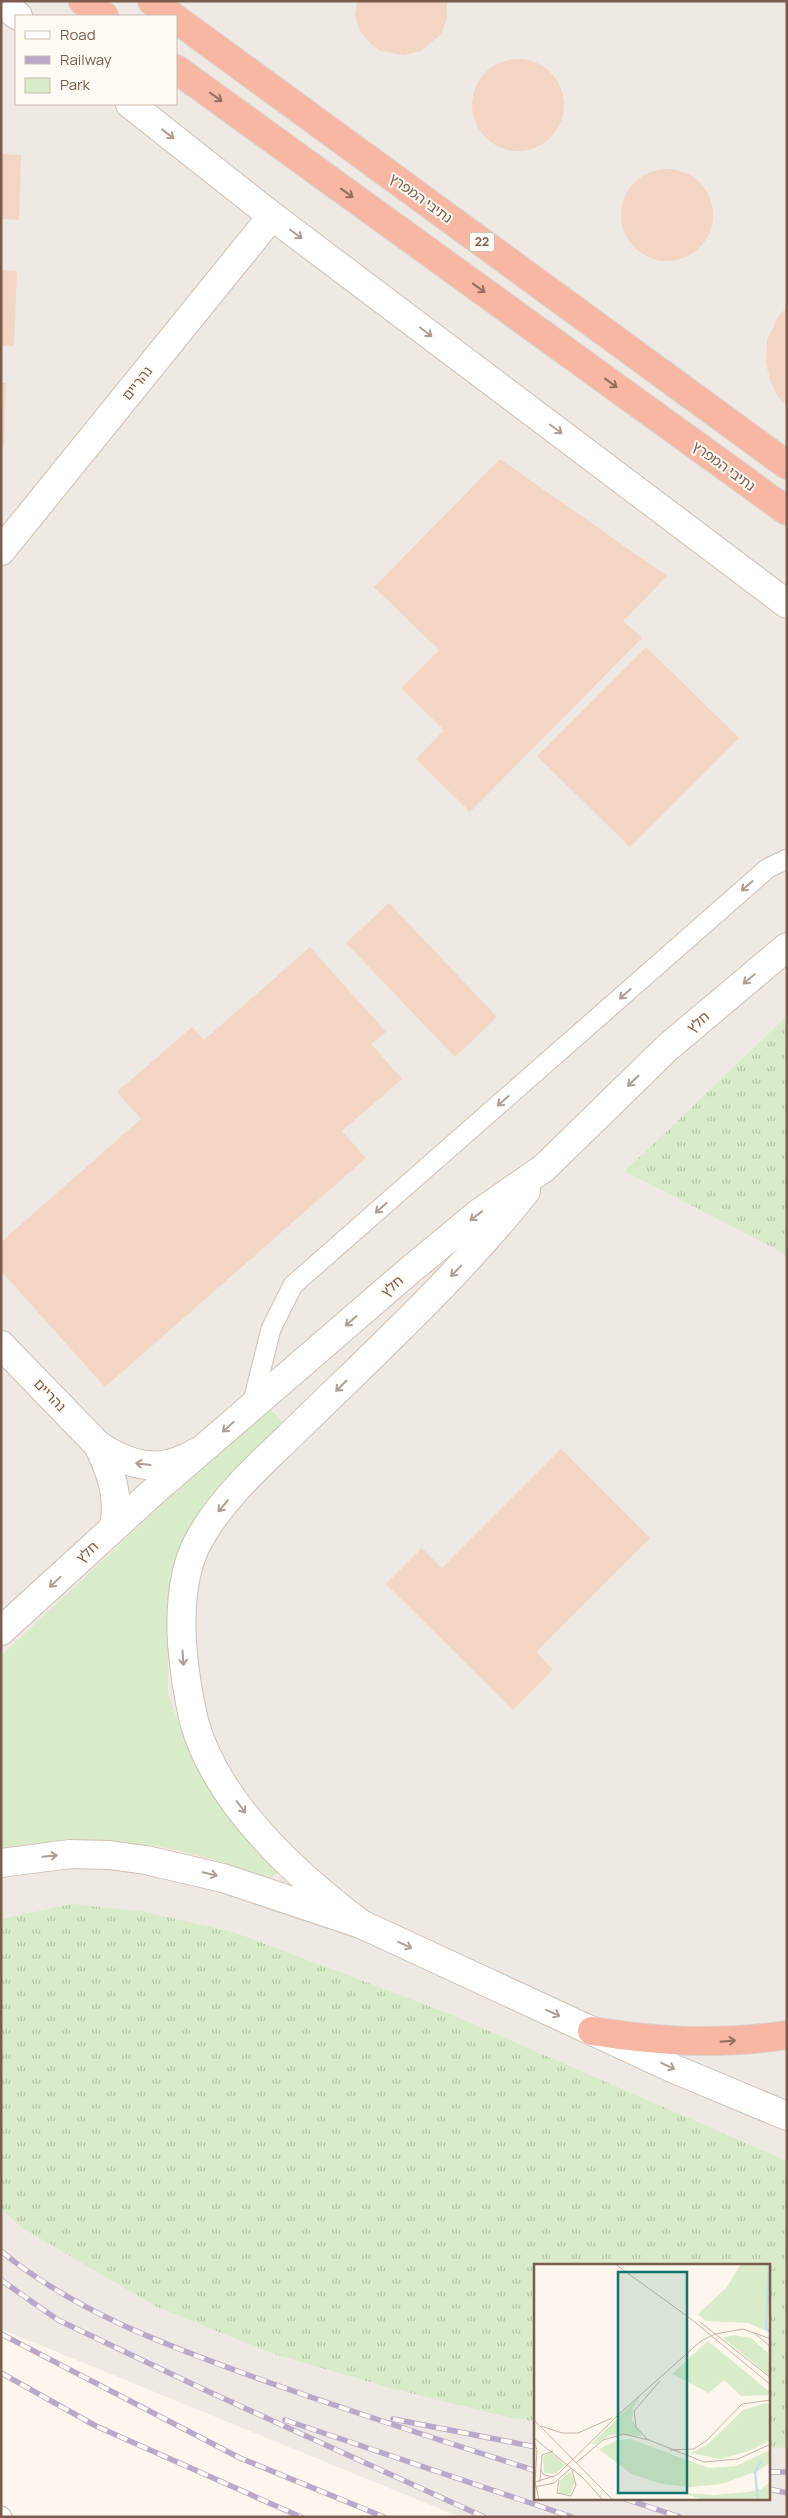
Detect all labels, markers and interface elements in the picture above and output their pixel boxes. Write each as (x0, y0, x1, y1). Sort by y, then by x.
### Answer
legend (15, 15, 178, 105)
text: Road (60, 24, 96, 45)
text: Railway (60, 49, 112, 70)
text: Park (60, 74, 90, 95)
one-way arrow (209, 92, 223, 102)
one-way arrow (161, 128, 174, 139)
street label: נתיבי המפרץ (386, 168, 457, 227)
one-way arrow (340, 188, 354, 198)
one-way arrow (289, 229, 303, 239)
road number: 22 (470, 232, 494, 252)
one-way arrow (472, 283, 486, 293)
one-way arrow (419, 326, 432, 337)
street label: נהריים (117, 362, 156, 404)
one-way arrow (604, 378, 618, 388)
one-way arrow (549, 424, 562, 435)
street label: נתיבי המפרץ (689, 436, 760, 495)
one-way arrow (741, 881, 754, 892)
one-way arrow (743, 973, 756, 984)
one-way arrow (618, 988, 631, 999)
street label: חלץ (682, 1007, 713, 1037)
one-way arrow (627, 1075, 639, 1087)
one-way arrow (496, 1095, 509, 1107)
one-way arrow (374, 1202, 387, 1214)
one-way arrow (470, 1211, 483, 1222)
one-way arrow (449, 1265, 462, 1277)
street label: חלץ (376, 1271, 407, 1301)
one-way arrow (345, 1315, 358, 1326)
street label: נהריים (30, 1374, 71, 1415)
one-way arrow (334, 1380, 347, 1392)
one-way arrow (222, 1421, 235, 1433)
one-way arrow (136, 1459, 152, 1469)
one-way arrow (217, 1500, 229, 1513)
street label: חלץ (71, 1537, 102, 1567)
one-way arrow (48, 1576, 61, 1587)
one-way arrow (179, 1650, 188, 1666)
one-way arrow (236, 1800, 246, 1814)
one-way arrow (41, 1852, 57, 1861)
one-way arrow (201, 1870, 217, 1879)
one-way arrow (397, 1940, 412, 1950)
one-way arrow (545, 2008, 560, 2018)
one-way arrow (719, 2037, 735, 2046)
one-way arrow (660, 2062, 675, 2071)
inset map (534, 2264, 770, 2500)

